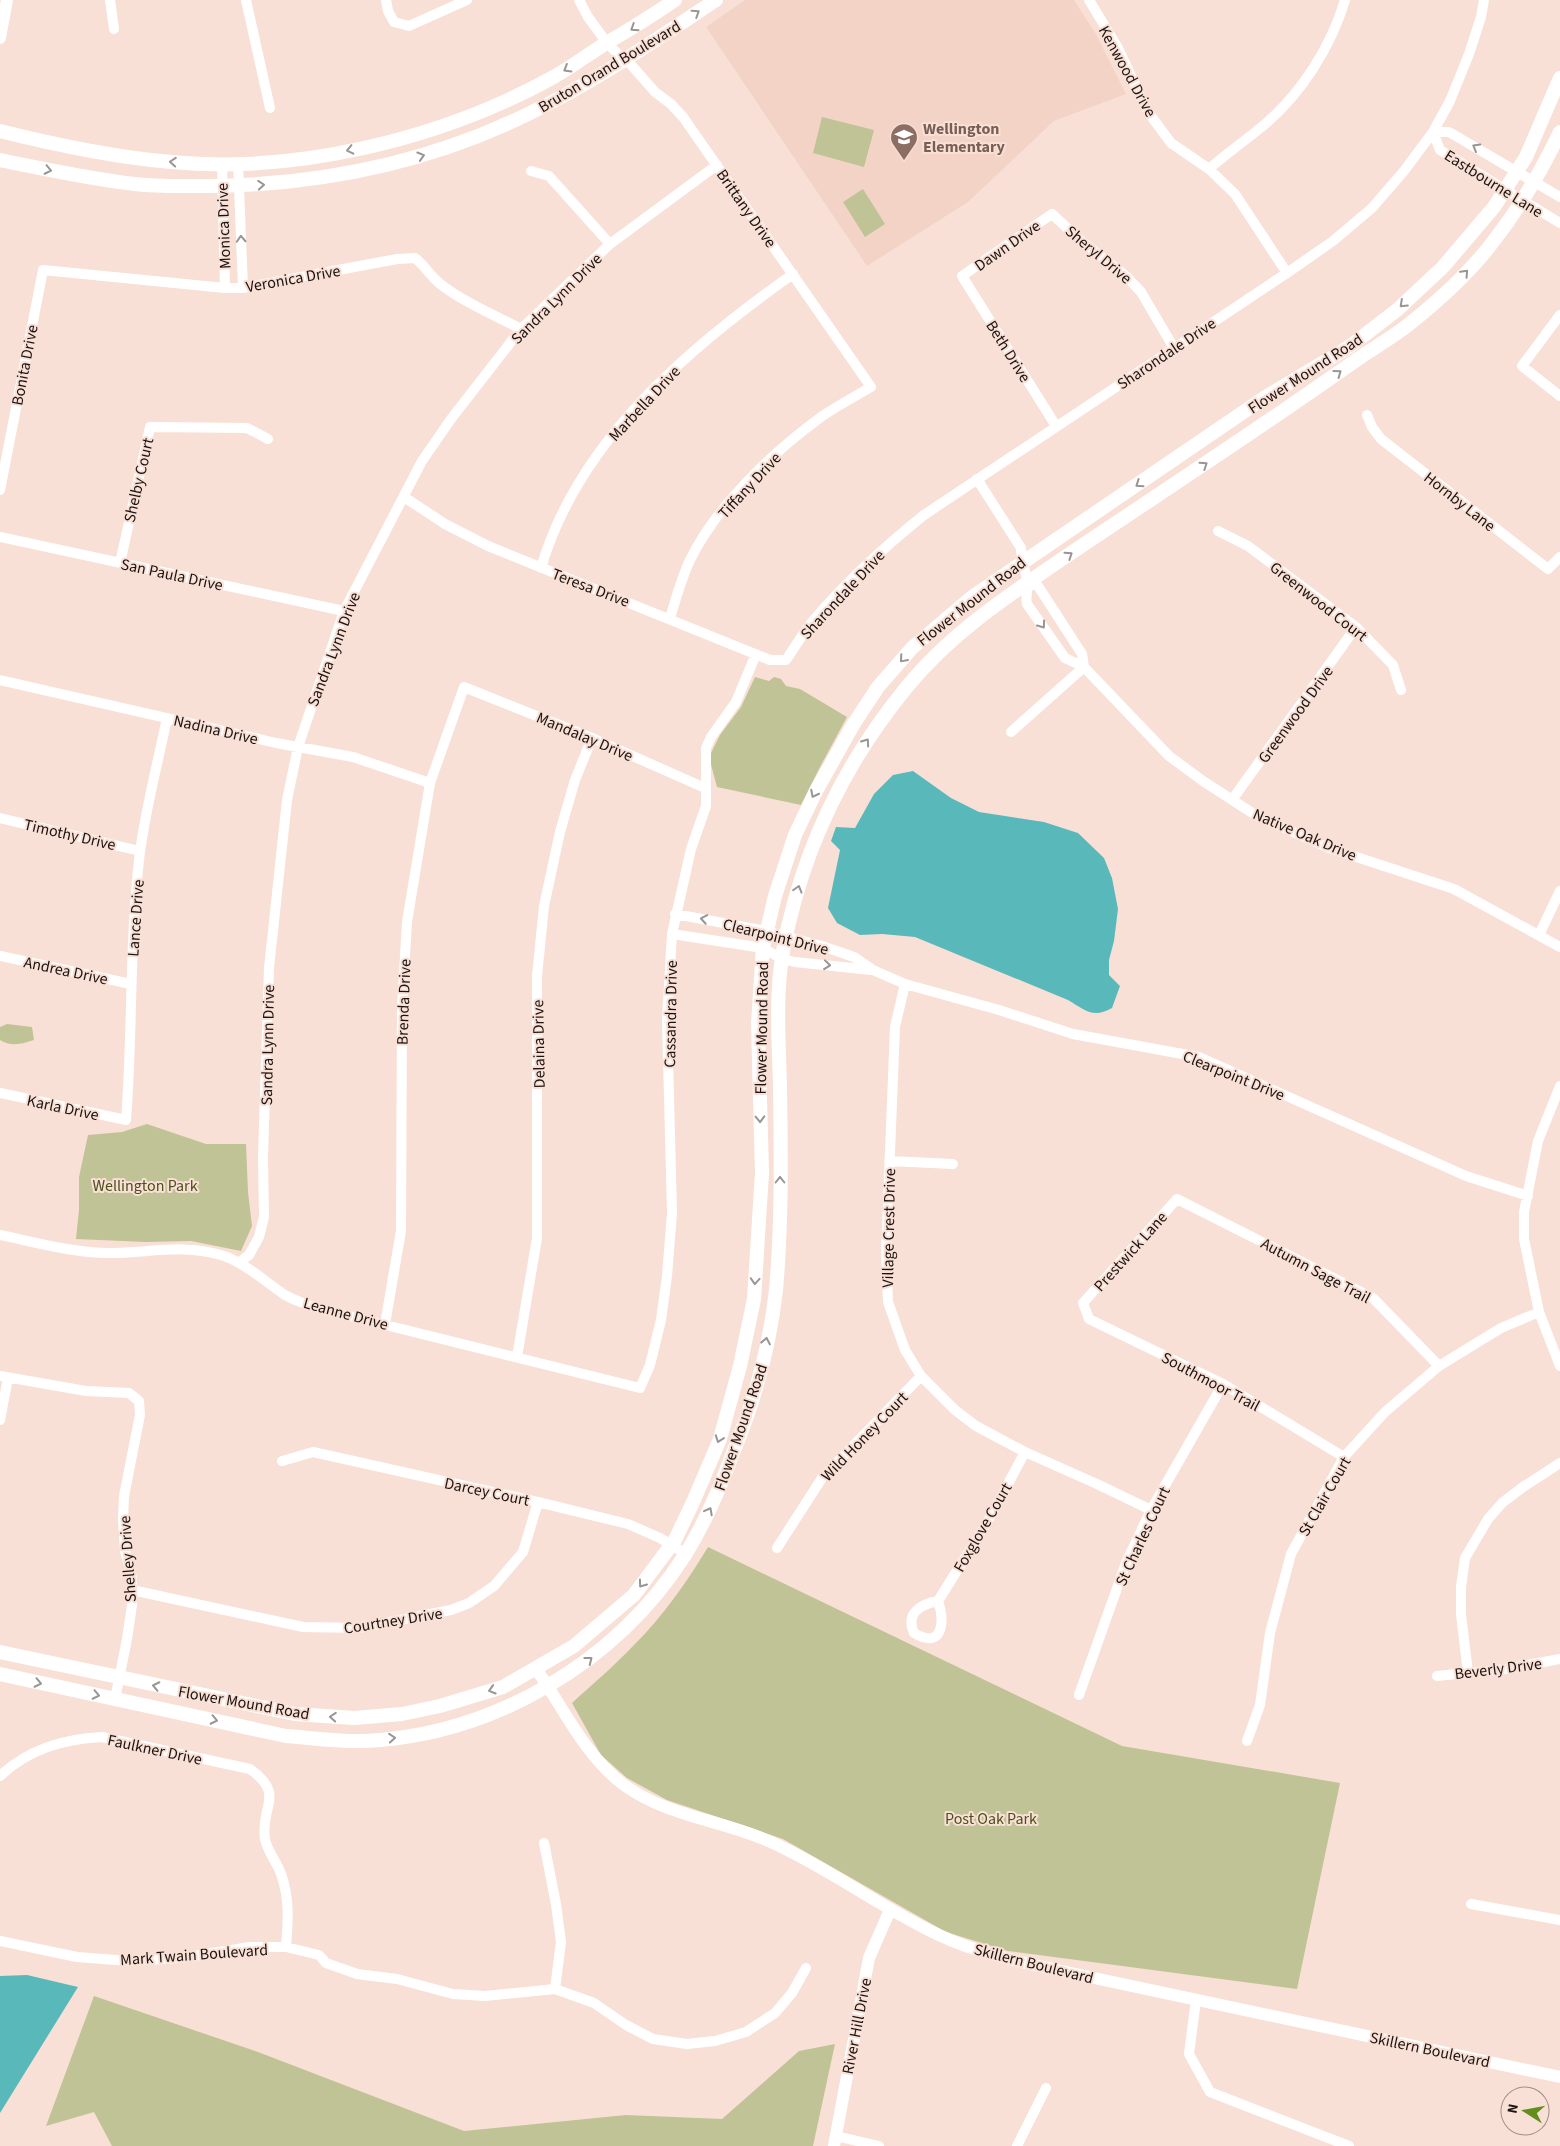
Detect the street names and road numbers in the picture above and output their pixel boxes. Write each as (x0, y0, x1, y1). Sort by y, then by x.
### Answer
street label: Bruton Orand Boulevard (534, 16, 685, 118)
street label: Kenwood Drive (1093, 22, 1161, 121)
street label: Eastbourne Lane (1440, 145, 1547, 223)
street label: Brittany Drive (711, 165, 781, 252)
street label: Monica Drive (212, 183, 236, 269)
street label: Dawn Drive (970, 215, 1045, 277)
street label: Sheryl Drive (1060, 220, 1136, 289)
street label: Sandra Lynn Drive (506, 248, 607, 349)
street label: Veronica Drive (244, 260, 342, 298)
street label: Sharondale Drive (1113, 313, 1220, 395)
street label: Beth Drive (980, 316, 1036, 387)
street label: Bonita Drive (6, 323, 44, 407)
street label: Flower Mound Road (1244, 328, 1367, 419)
street label: Marbella Drive (604, 361, 686, 446)
street label: Shelby Court (119, 435, 160, 525)
street label: Tiffany Drive (713, 448, 786, 524)
street label: Hornby Lane (1419, 467, 1500, 537)
street label: Sharondale Drive (795, 545, 890, 644)
street label: Flower Mound Road (912, 552, 1031, 651)
street label: San Paula Drive (119, 553, 225, 597)
street label: Greenwood Court (1265, 557, 1372, 647)
street label: Teresa Drive (549, 563, 633, 613)
street label: Sandra Lynn Drive (302, 589, 366, 710)
street label: Greenwood Drive (1253, 661, 1339, 768)
street label: Mandalay Drive (533, 707, 636, 767)
street label: Nadina Drive (171, 710, 260, 750)
street label: Native Oak Drive (1249, 803, 1360, 867)
street label: Timothy Drive (22, 814, 118, 856)
street label: Lance Drive (122, 879, 150, 957)
street label: Clearpoint Drive (721, 913, 831, 961)
street label: Andrea Drive (22, 951, 110, 991)
street label: Brenda Drive (391, 958, 417, 1046)
street label: Cassandra Drive (659, 960, 683, 1068)
street label: Flower Mound Road (750, 961, 774, 1095)
street label: Sandra Lynn Drive (256, 984, 280, 1106)
street label: Delaina Drive (527, 999, 551, 1088)
street label: Clearpoint Drive (1179, 1045, 1288, 1106)
street label: Karla Drive (25, 1090, 101, 1126)
street label: Village Crest Drive (877, 1168, 901, 1288)
street label: Prestwick Lane (1089, 1207, 1173, 1296)
street label: Autumn Sage Trail (1257, 1233, 1374, 1309)
street label: Leanne Drive (301, 1292, 391, 1336)
street label: Southmoor Trail (1157, 1347, 1264, 1417)
street label: Flower Mound Road (709, 1361, 773, 1494)
street label: Wild Honey Court (816, 1387, 914, 1486)
street label: St Clair Court (1293, 1452, 1357, 1540)
street label: Darcey Court (442, 1472, 532, 1512)
street label: Foxglove Court (948, 1478, 1018, 1576)
street label: St Charles Court (1110, 1482, 1176, 1590)
street label: Shelley Drive (114, 1515, 142, 1603)
street label: Courtney Drive (342, 1602, 444, 1640)
street label: Beverly Drive (1453, 1653, 1543, 1685)
street label: Flower Mound Road (176, 1681, 311, 1725)
street label: Faulkner Drive (105, 1729, 204, 1771)
street label: Skillern Boulevard (972, 1938, 1096, 1989)
street label: Mark Twain Boulevard (119, 1939, 269, 1971)
street label: River Hill Drive (837, 1976, 877, 2076)
street label: Skillern Boulevard (1368, 2026, 1492, 2073)

